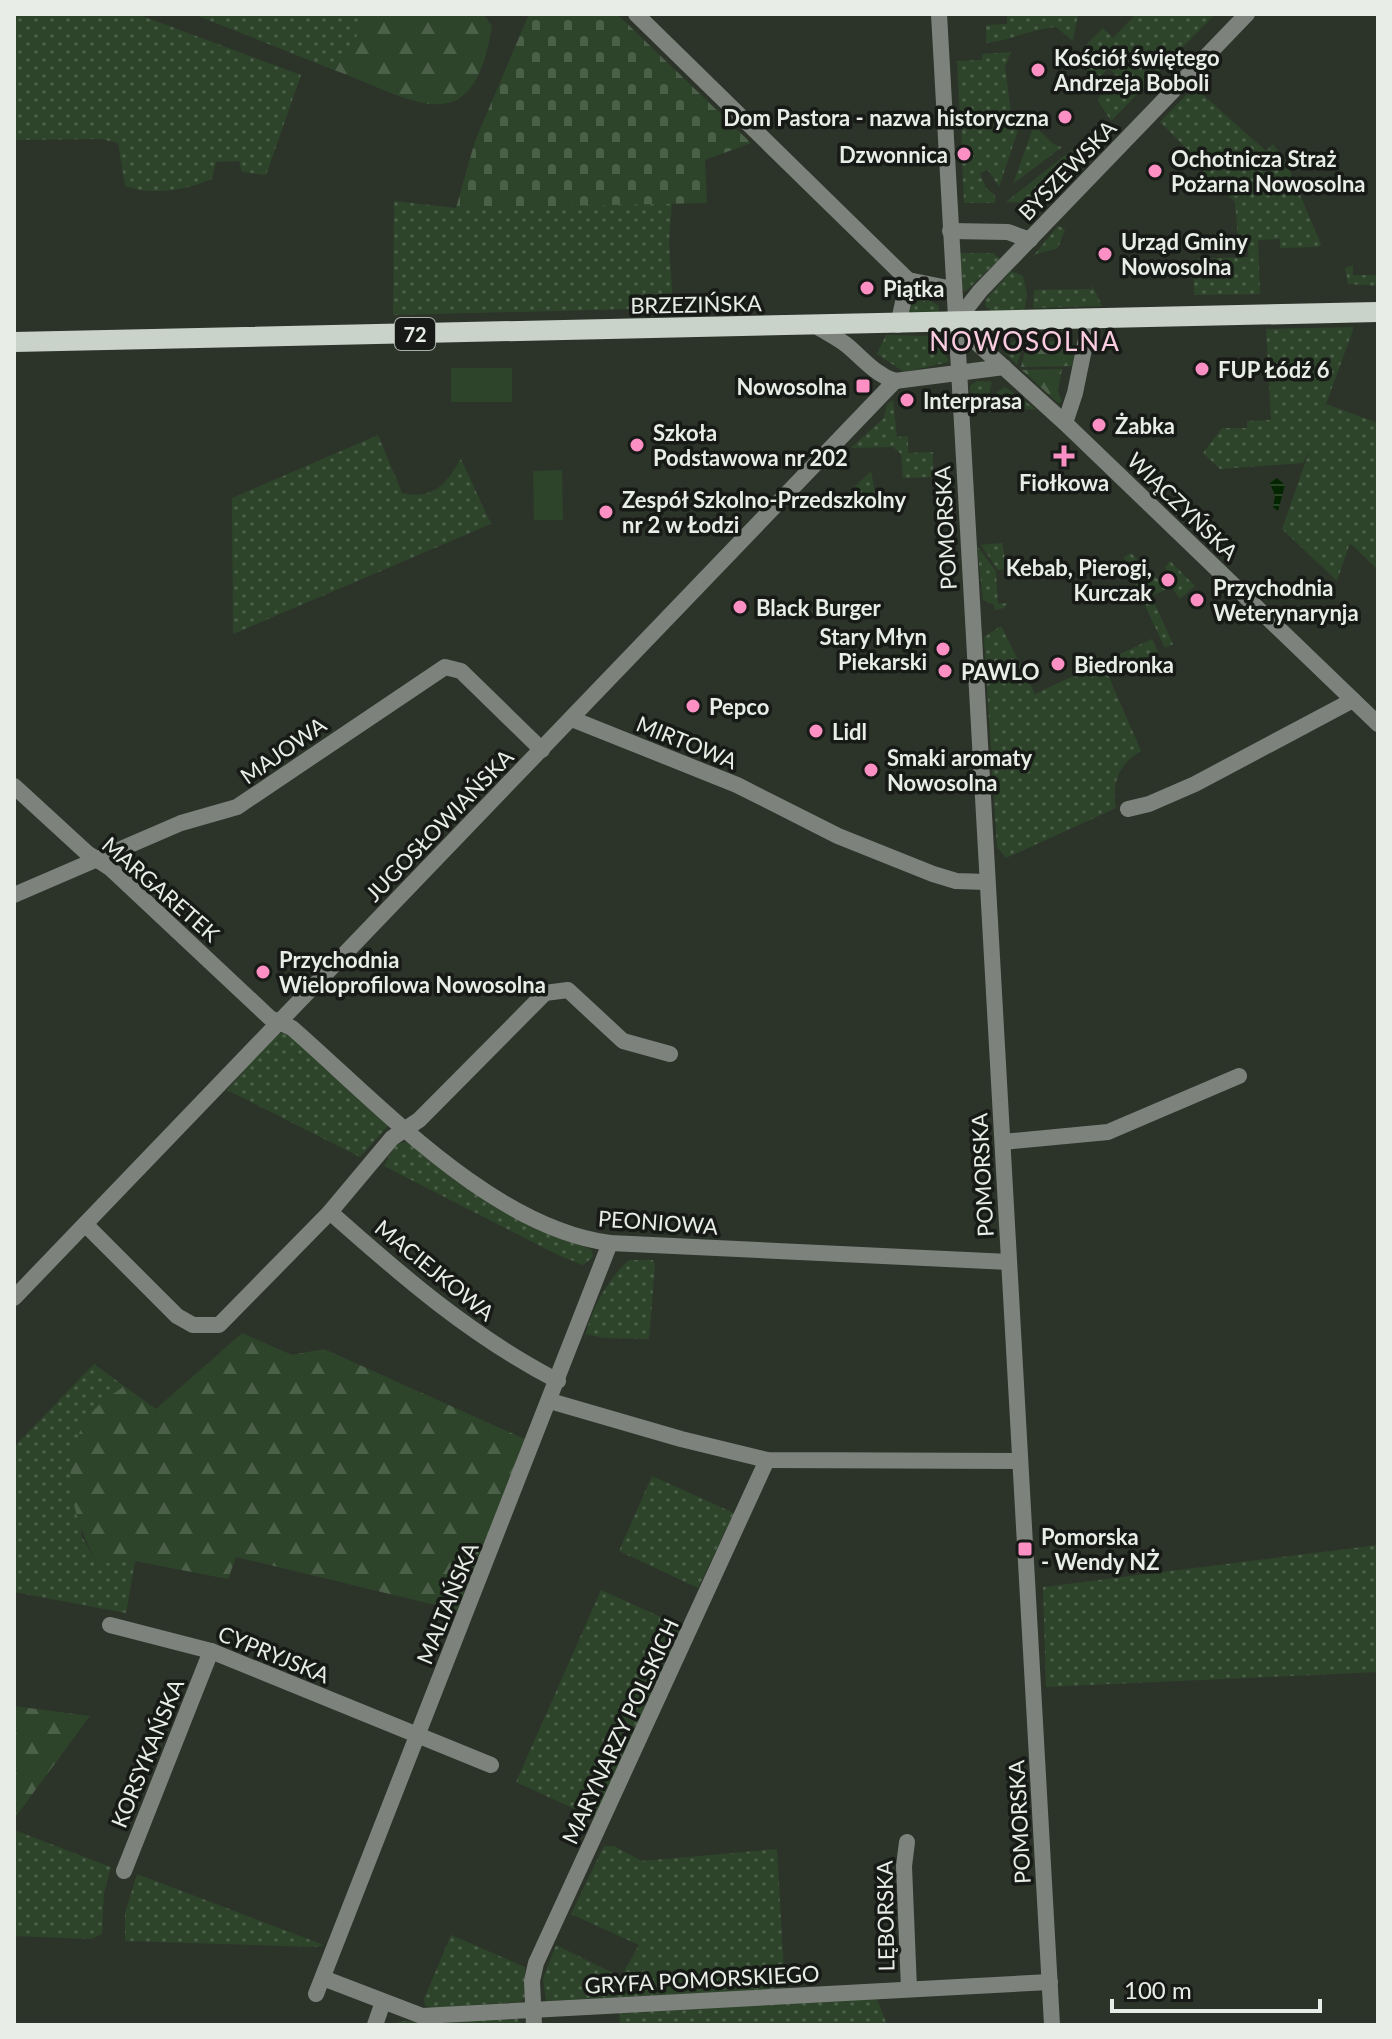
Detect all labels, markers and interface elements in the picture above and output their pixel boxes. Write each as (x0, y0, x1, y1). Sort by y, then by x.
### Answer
place label: Kościół świętego Andrzeja Boboli (1053, 44, 1220, 96)
marker: Kościół świętego Andrzeja Boboli (1029, 61, 1047, 79)
place label: Dom Pastora - nazwa historyczna (723, 104, 1049, 131)
marker: Dom Pastora - nazwa historyczna (1056, 108, 1074, 126)
street label: BYSZEWSKA (1013, 114, 1122, 226)
place label: Dzwonnica (839, 141, 948, 168)
marker: Dzwonnica (955, 145, 973, 163)
place label: Ochotnicza Straż Pożarna Nowosolna (1171, 145, 1365, 197)
marker: Ochotnicza Straż Pożarna Nowosolna (1146, 162, 1164, 180)
place label: Urząd Gminy Nowosolna (1121, 228, 1248, 280)
marker: Urząd Gminy Nowosolna (1096, 245, 1114, 263)
place label: Piątka (883, 275, 944, 302)
marker: Piątka (858, 279, 876, 297)
street label: BRZEZIŃSKA (630, 289, 762, 319)
road number: 72 (395, 318, 435, 350)
district label: NOWOSOLNA (929, 325, 1121, 357)
place label: FUP Łódź 6 (1218, 356, 1330, 383)
marker: FUP Łódź 6 (1193, 360, 1211, 378)
place label: Nowosolna (736, 373, 847, 400)
marker: Nowosolna (854, 377, 872, 395)
place label: Interprasa (923, 387, 1022, 414)
marker: Interprasa (898, 391, 916, 409)
place label: Żabka (1115, 412, 1175, 439)
marker: Żabka (1090, 416, 1108, 434)
place label: Szkoła Podstawowa nr 202 (653, 419, 848, 471)
marker: Szkoła Podstawowa nr 202 (628, 436, 646, 454)
marker: Fiołkowa (1055, 447, 1073, 465)
street label: WIĄCZYŃSKA (1122, 447, 1244, 566)
street label: POMORSKA (928, 465, 962, 591)
place label: Fiołkowa (1019, 469, 1109, 496)
place label: Zespół Szkolno-Przedszkolny nr 2 w Łodzi (622, 486, 906, 538)
marker: Zespół Szkolno-Przedszkolny nr 2 w Łodzi (597, 503, 615, 521)
place label: Kebab, Pierogi, Kurczak (1006, 554, 1152, 606)
marker: Kebab, Pierogi, Kurczak (1159, 571, 1177, 589)
place label: Przychodnia Weterynarynja (1213, 574, 1359, 626)
marker: Przychodnia Weterynarynja (1188, 591, 1206, 609)
place label: Black Burger (756, 594, 882, 621)
marker: Black Burger (731, 598, 749, 616)
place label: Stary Młyn Piekarski (820, 623, 927, 675)
marker: Stary Młyn Piekarski (934, 640, 952, 658)
place label: Biedronka (1074, 651, 1174, 678)
marker: Biedronka (1049, 655, 1067, 673)
place label: PAWLO (961, 658, 1040, 685)
marker: PAWLO (936, 662, 954, 680)
place label: Pepco (709, 693, 769, 720)
marker: Pepco (684, 697, 702, 715)
street label: MIRTOWA (633, 710, 741, 774)
street label: MAJOWA (235, 711, 331, 789)
place label: Lidl (832, 718, 867, 745)
marker: Lidl (807, 722, 825, 740)
street label: JUGOSŁOWIAŃSKA (359, 743, 519, 907)
place label: Smaki aromaty Nowosolna (887, 744, 1032, 796)
marker: Smaki aromaty Nowosolna (862, 761, 880, 779)
street label: MARGARETEK (97, 831, 225, 948)
place label: Przychodnia Wieloprofilowa Nowosolna (279, 946, 546, 998)
marker: Przychodnia Wieloprofilowa Nowosolna (254, 963, 272, 981)
street label: POMORSKA (965, 1112, 999, 1238)
street label: PEONIOWA (597, 1204, 719, 1240)
street label: MACIEJKOWA (370, 1214, 500, 1326)
place label: Pomorska - Wendy NŻ (1041, 1523, 1160, 1575)
street label: MALTAŃSKA (410, 1538, 484, 1668)
marker: Pomorska - Wendy NŻ (1016, 1540, 1034, 1558)
street label: MARYNARZY POLSKICH (556, 1614, 684, 1848)
street label: CYPRYJSKA (214, 1619, 334, 1689)
street label: KORSYKAŃSKA (105, 1675, 189, 1831)
street label: POMORSKA (1002, 1759, 1036, 1885)
street label: LĘBORSKA (871, 1860, 899, 1972)
street label: GRYFA POMORSKIEGO (584, 1959, 820, 1999)
scale bar (1112, 1963, 1320, 2013)
text: 100 m (1124, 1975, 1192, 2004)

